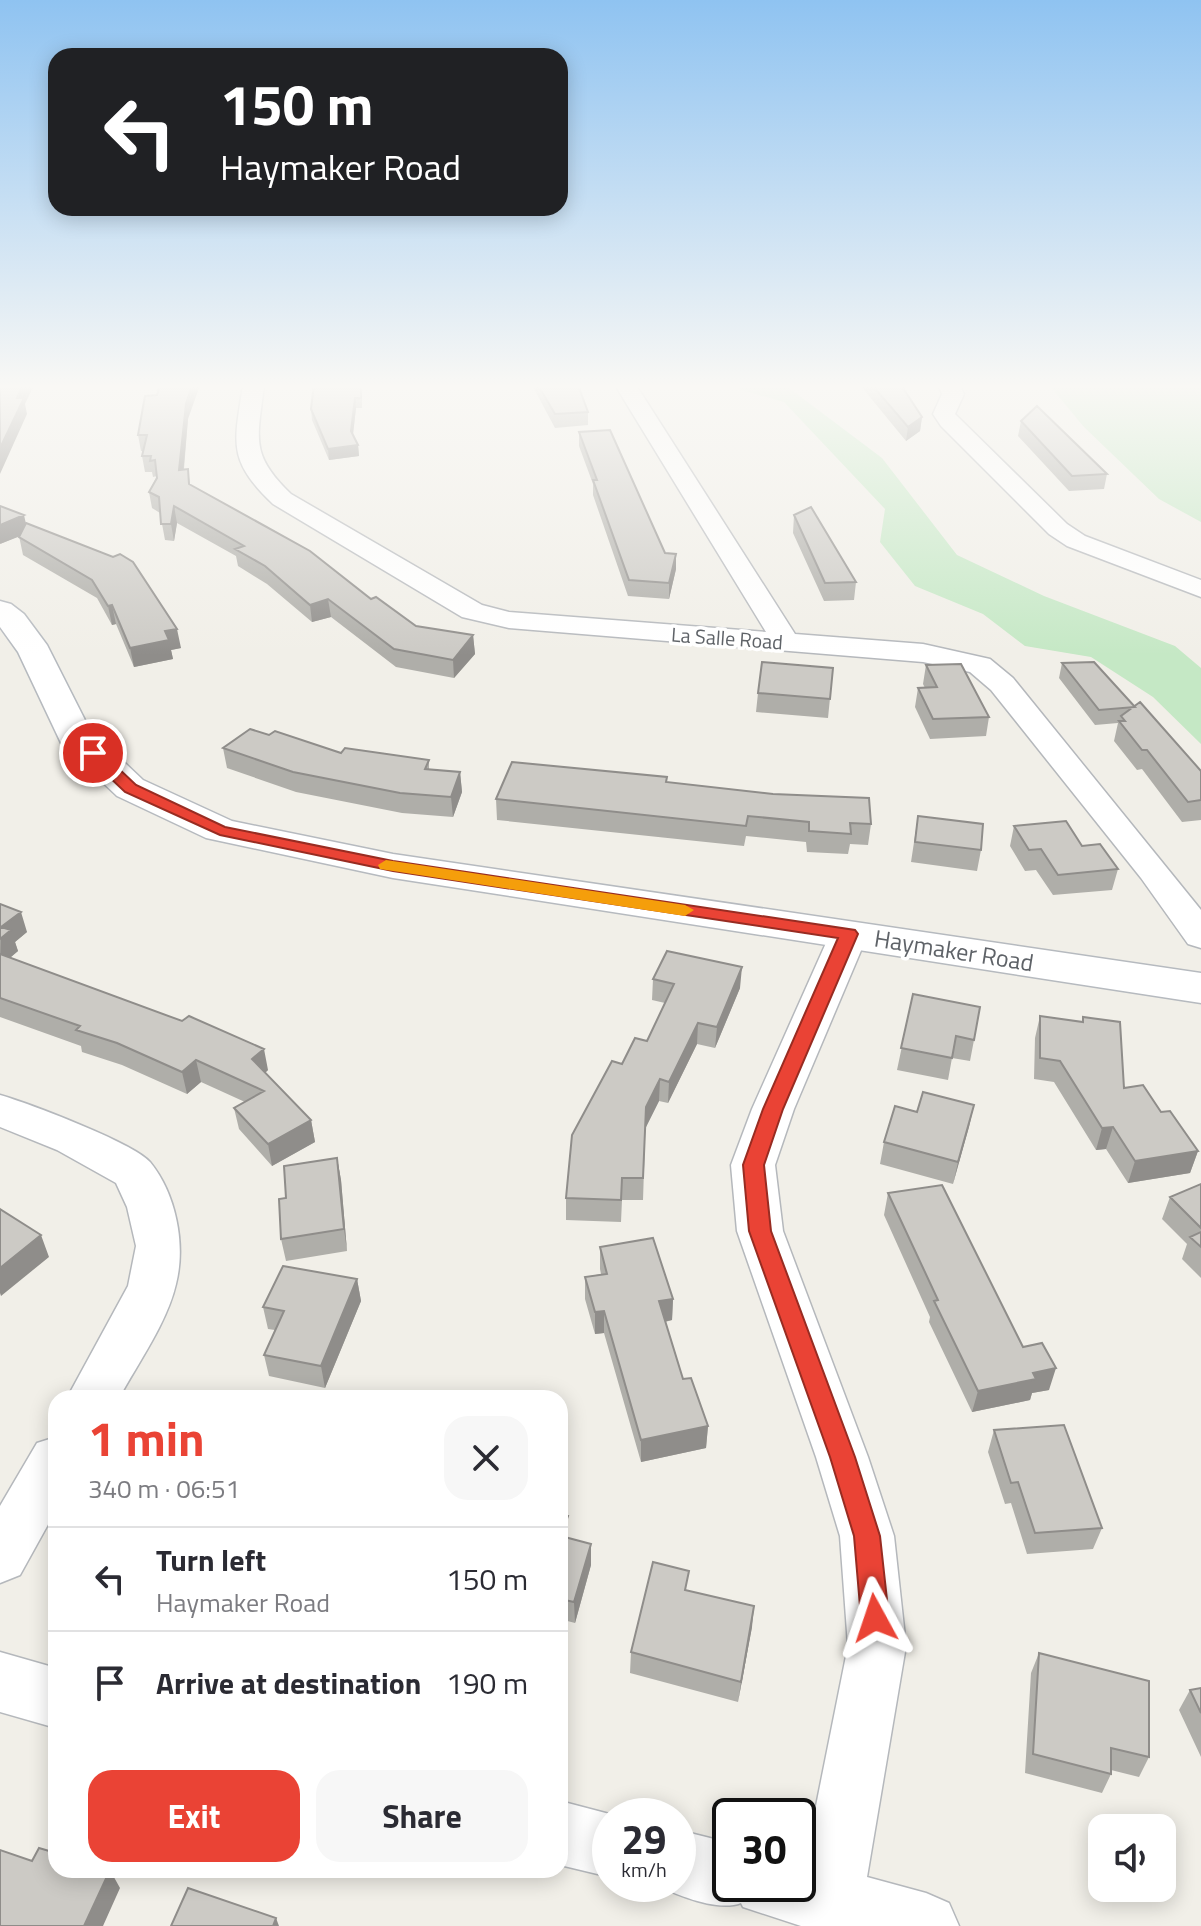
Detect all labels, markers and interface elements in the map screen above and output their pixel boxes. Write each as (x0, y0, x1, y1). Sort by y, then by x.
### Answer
text: 150 m (220, 62, 373, 147)
icon: left (88, 80, 192, 184)
text: Haymaker Road (220, 139, 461, 194)
street label: La Salle Road (670, 619, 784, 657)
pin (59, 719, 127, 787)
icon: arrive (71, 731, 115, 775)
street label: Haymaker Road (872, 920, 1036, 980)
text: 1 min (88, 1402, 205, 1475)
button: close (444, 1416, 528, 1500)
text: 340 m · 06:51 (88, 1469, 240, 1508)
text: Turn left (156, 1537, 266, 1583)
text: 150 m (446, 1556, 528, 1602)
icon: left (88, 1557, 132, 1601)
position arrow (833, 1576, 917, 1660)
text: Haymaker Road (156, 1583, 330, 1622)
text: Arrive at destination (156, 1660, 421, 1706)
text: 190 m (446, 1660, 528, 1706)
icon: arrive (88, 1661, 132, 1705)
button: Exit (88, 1770, 300, 1862)
button: Share (316, 1770, 528, 1862)
speed limit sign: 30 (712, 1798, 816, 1902)
text: 29 (622, 1809, 666, 1870)
map controls (1088, 1814, 1176, 1902)
button: sound (1088, 1814, 1176, 1902)
text: km/h (621, 1854, 667, 1885)

